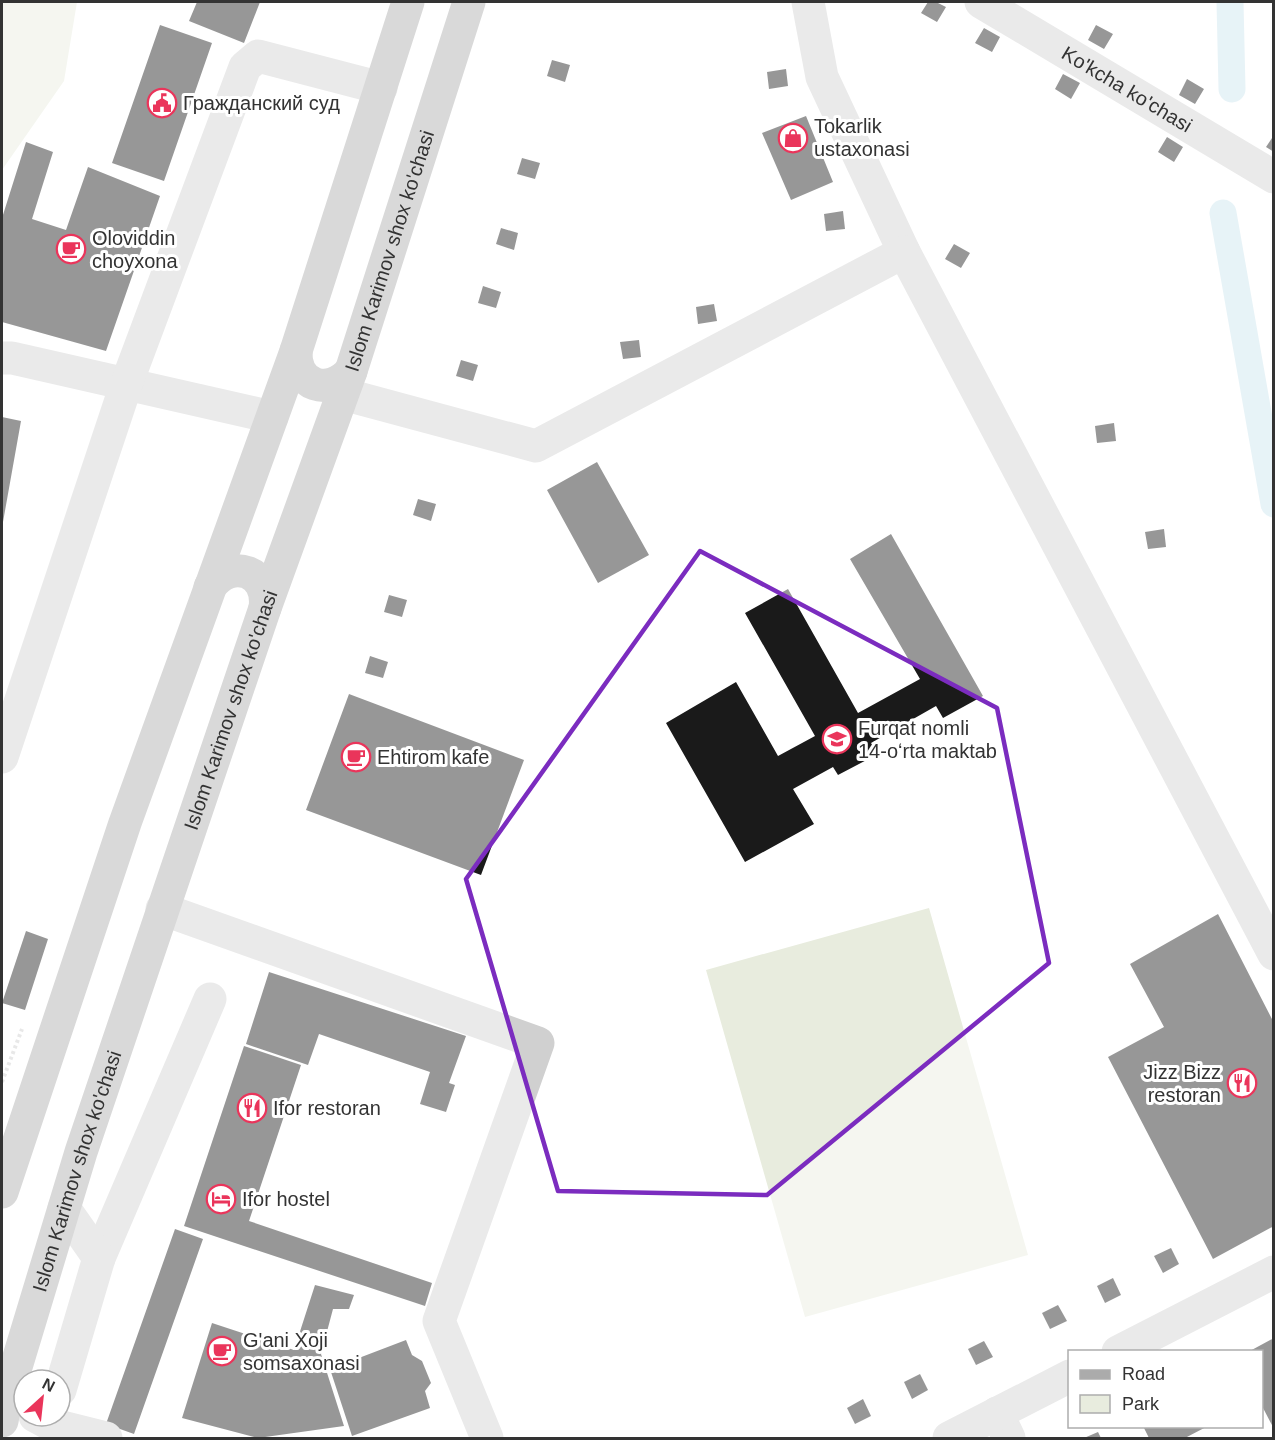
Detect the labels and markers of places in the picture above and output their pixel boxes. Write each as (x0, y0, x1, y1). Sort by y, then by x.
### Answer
public building icon: Гражданский суд (146, 87, 178, 119)
place label: Гражданский суд (183, 92, 340, 114)
place label: Tokarlik ustaxonasi (814, 115, 910, 160)
shop icon: Tokarlik ustaxonasi (777, 122, 809, 154)
place label: Oloviddin choyxona (92, 227, 178, 272)
cafe icon: Oloviddin choyxona (55, 233, 87, 265)
place label: Furqat nomli 14-oʻrta maktab (858, 717, 997, 762)
school or university icon: Furqat nomli 14-oʻrta maktab (821, 723, 853, 755)
cafe icon: Ehtirom kafe (340, 741, 372, 773)
place label: Ehtirom kafe (377, 746, 489, 768)
place label: Jizz Bizz restoran (1143, 1061, 1221, 1106)
restaurant icon: Jizz Bizz restoran (1226, 1067, 1258, 1099)
restaurant icon: Ifor restoran (236, 1092, 268, 1124)
place label: Ifor restoran (273, 1097, 381, 1119)
hotel icon: Ifor hostel (205, 1183, 237, 1215)
place label: Ifor hostel (242, 1188, 330, 1210)
place label: G'ani Xoji somsaxonasi (243, 1329, 360, 1374)
cafe icon: G'ani Xoji somsaxonasi (206, 1335, 238, 1367)

